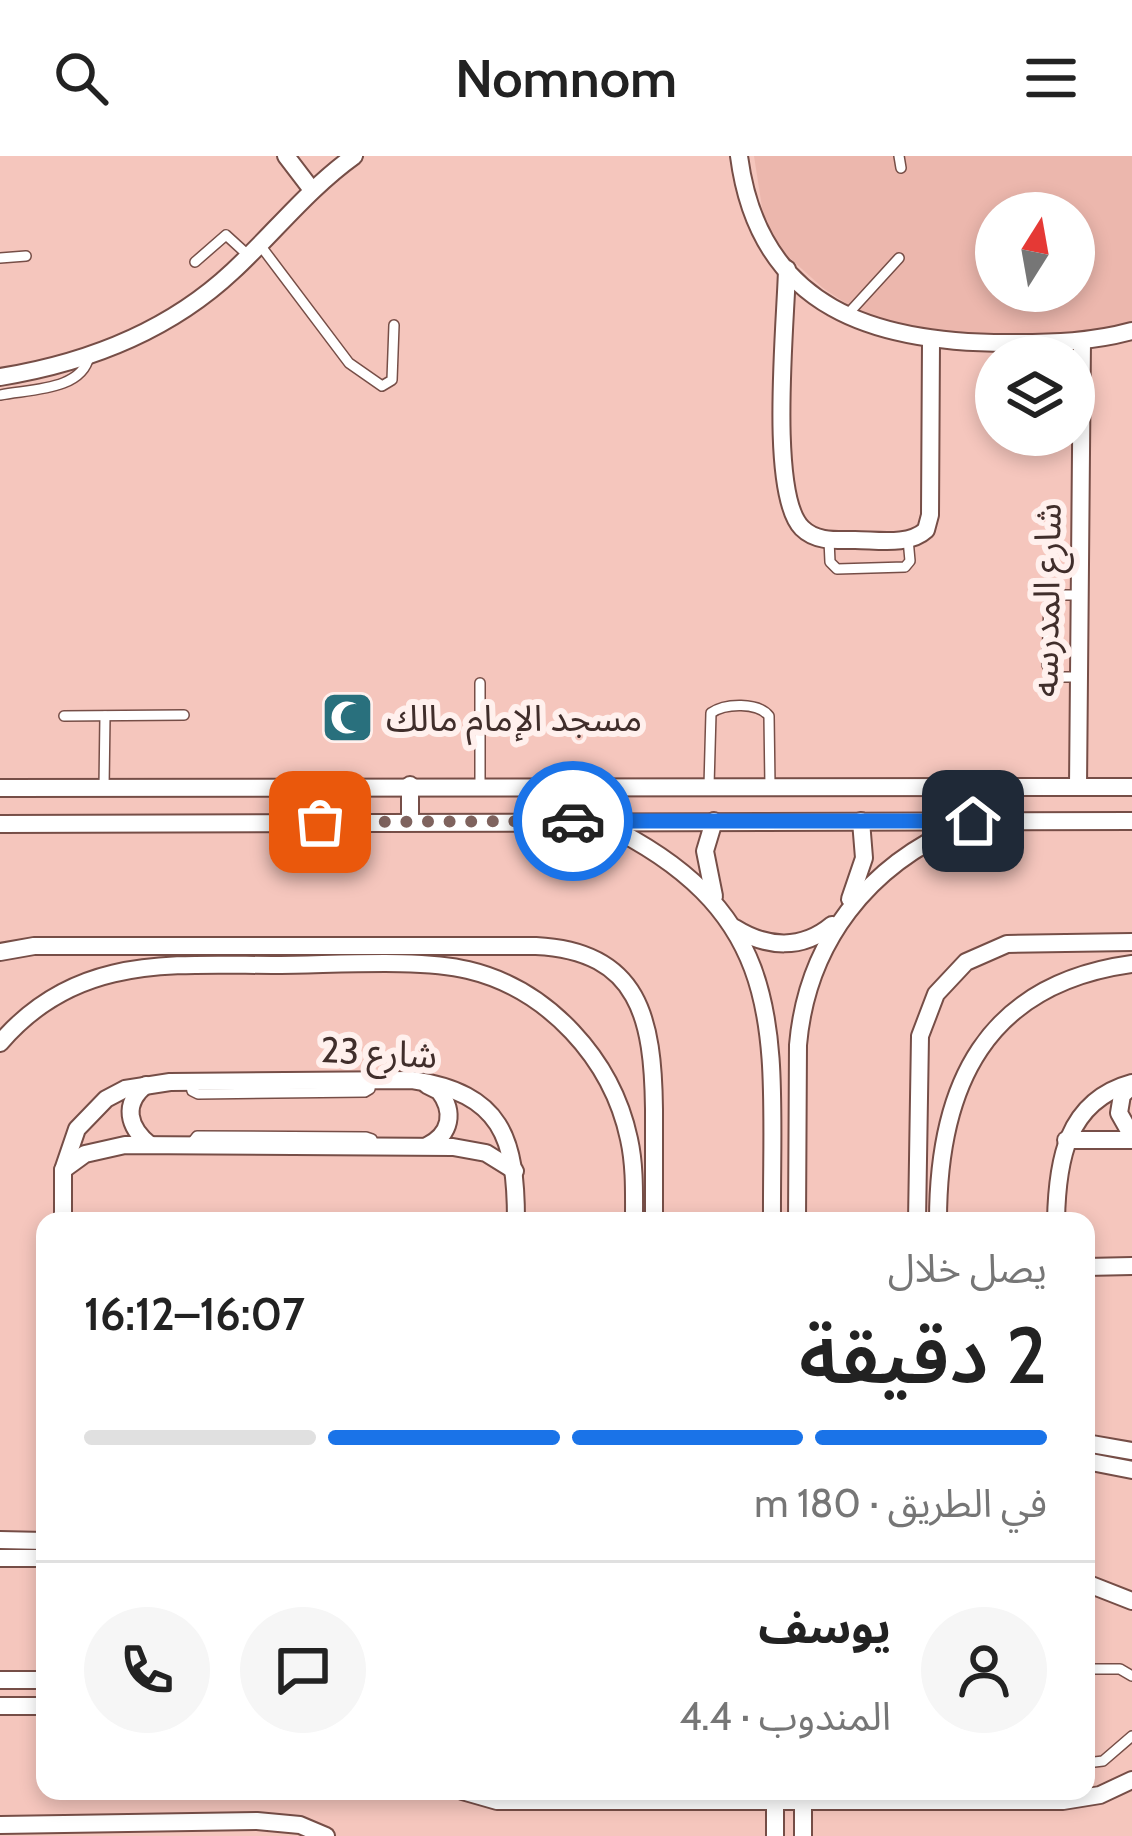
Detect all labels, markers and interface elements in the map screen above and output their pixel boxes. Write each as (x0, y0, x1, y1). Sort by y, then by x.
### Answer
icon: search (48, 45, 114, 111)
text: Nomnom (455, 45, 677, 111)
icon: menu (1018, 45, 1084, 111)
north arrow (975, 192, 1095, 312)
map controls (975, 192, 1095, 456)
button: layers (975, 336, 1095, 456)
street label: شارع المدرسه (1022, 503, 1075, 697)
mosque icon: مسجد الإمام مالك (319, 690, 375, 746)
place label: مسجد الإمام مالك (386, 696, 642, 746)
courier (513, 761, 633, 881)
pin (922, 770, 1024, 872)
pin (269, 771, 371, 873)
icon: car (540, 788, 606, 854)
icon: home (940, 788, 1006, 854)
icon: bag (287, 789, 353, 855)
street label: شارع 23 (319, 1027, 438, 1082)
text: يصل خلال (888, 1244, 1047, 1292)
text: 16:07–16:12 (84, 1287, 305, 1341)
text: 2 دقيقة (799, 1308, 1047, 1403)
text: في الطريق · 180 m (754, 1479, 1047, 1527)
text: يوسف (758, 1600, 891, 1654)
button: phone (84, 1607, 210, 1733)
button: chat (240, 1607, 366, 1733)
button: person (921, 1607, 1047, 1733)
text: المندوب · 4.4 (679, 1692, 891, 1740)

